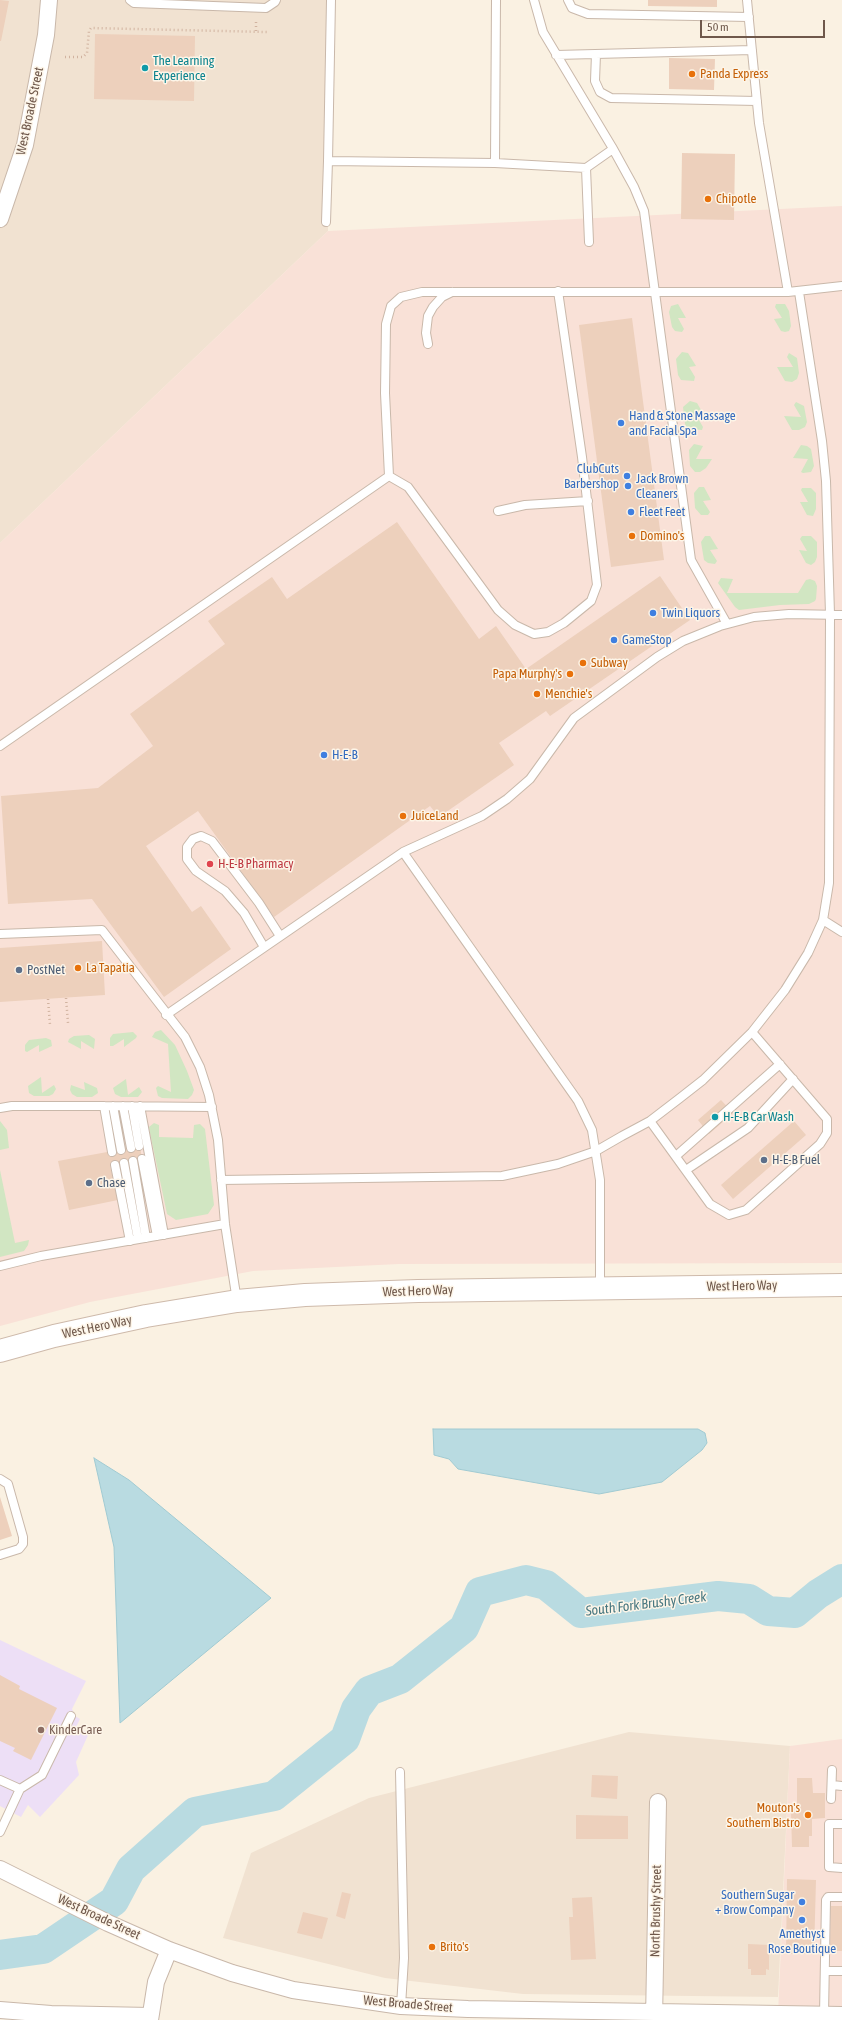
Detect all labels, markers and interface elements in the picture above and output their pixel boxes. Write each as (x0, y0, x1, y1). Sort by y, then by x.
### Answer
scale bar (702, 12, 827, 38)
text: 50 m (707, 20, 729, 34)
place label: The Learning Experience (153, 53, 214, 84)
marker: The Learning Experience (140, 63, 150, 73)
street label: West Broade Street (13, 66, 47, 156)
place label: Panda Express (700, 66, 768, 82)
marker: Panda Express (687, 69, 697, 79)
place label: Chipotle (716, 191, 756, 207)
marker: Chipotle (703, 194, 713, 204)
place label: Hand & Stone Massage and Facial Spa (629, 408, 736, 439)
marker: Hand & Stone Massage and Facial Spa (616, 418, 626, 428)
place label: ClubCuts Barbershop (564, 461, 619, 492)
marker: ClubCuts Barbershop (622, 471, 632, 481)
place label: Jack Brown Cleaners (636, 471, 689, 502)
marker: Jack Brown Cleaners (623, 481, 633, 491)
place label: Fleet Feet (639, 504, 685, 520)
marker: Fleet Feet (626, 507, 636, 517)
place label: Domino's (640, 528, 684, 544)
marker: Domino's (627, 531, 637, 541)
place label: Twin Liquors (661, 605, 720, 621)
marker: Twin Liquors (648, 608, 658, 618)
place label: GameStop (622, 632, 672, 648)
marker: GameStop (609, 635, 619, 645)
place label: Subway (591, 655, 628, 671)
marker: Subway (578, 658, 588, 668)
place label: Papa Murphy's (492, 666, 562, 682)
marker: Papa Murphy's (565, 669, 575, 679)
place label: Menchie's (545, 686, 592, 702)
marker: Menchie's (532, 689, 542, 699)
place label: H-E-B (332, 747, 358, 763)
marker: H-E-B (319, 750, 329, 760)
place label: JuiceLand (411, 808, 459, 824)
marker: JuiceLand (398, 811, 408, 821)
place label: H-E-B Pharmacy (218, 856, 294, 872)
marker: H-E-B Pharmacy (205, 859, 215, 869)
place label: La Tapatia (86, 960, 135, 976)
place label: PostNet (27, 962, 65, 978)
marker: La Tapatia (73, 963, 83, 973)
marker: PostNet (14, 965, 24, 975)
place label: H-E-B Car Wash (723, 1109, 794, 1125)
marker: H-E-B Car Wash (710, 1112, 720, 1122)
place label: H-E-B Fuel (772, 1152, 820, 1168)
marker: H-E-B Fuel (759, 1155, 769, 1165)
place label: Chase (97, 1175, 126, 1191)
marker: Chase (84, 1178, 94, 1188)
street label: West Hero Way (707, 1278, 777, 1294)
street label: West Hero Way (382, 1282, 454, 1300)
street label: West Hero Way (61, 1312, 133, 1342)
water label: South Fork Brushy Creek (585, 1588, 707, 1620)
place label: KinderCare (49, 1722, 102, 1738)
marker: KinderCare (36, 1725, 46, 1735)
place label: Mouton's Southern Bistro (727, 1800, 800, 1831)
marker: Mouton's Southern Bistro (803, 1810, 813, 1820)
street label: North Brushy Street (647, 1865, 665, 1957)
place label: Southern Sugar + Brow Company (715, 1887, 794, 1918)
street label: West Broade Street (55, 1891, 143, 1943)
marker: Southern Sugar + Brow Company (797, 1897, 807, 1907)
marker: Amethyst Rose Boutique (797, 1915, 807, 1925)
place label: Amethyst Rose Boutique (768, 1926, 836, 1957)
place label: Brito's (440, 1939, 469, 1955)
marker: Brito's (427, 1942, 437, 1952)
street label: West Broade Street (363, 1992, 453, 2016)

